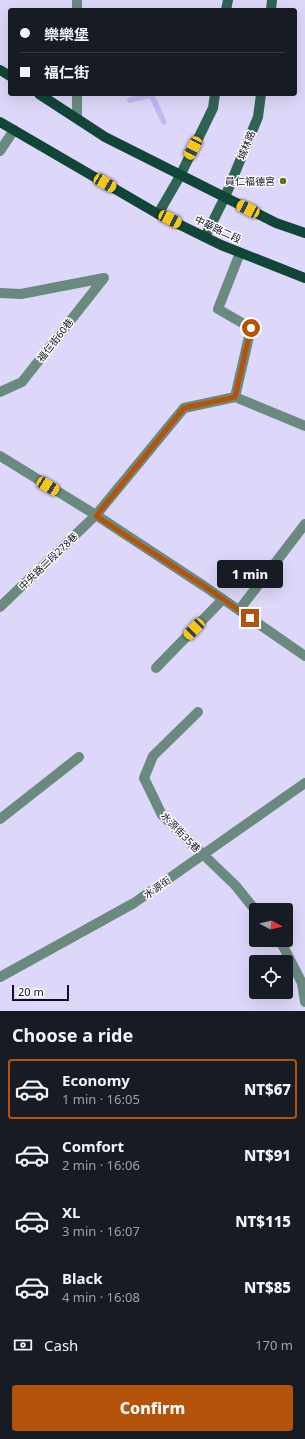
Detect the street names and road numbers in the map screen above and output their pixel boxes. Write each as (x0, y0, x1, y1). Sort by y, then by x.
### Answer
street label: 城林路 (234, 128, 258, 162)
street label: 中華路二段 (192, 212, 244, 246)
street label: 福仁街60巷 (34, 315, 76, 365)
street label: 中央路二段278巷 (15, 529, 81, 593)
street label: 水源街35巷 (158, 809, 204, 855)
street label: 水源街 (141, 873, 173, 901)

